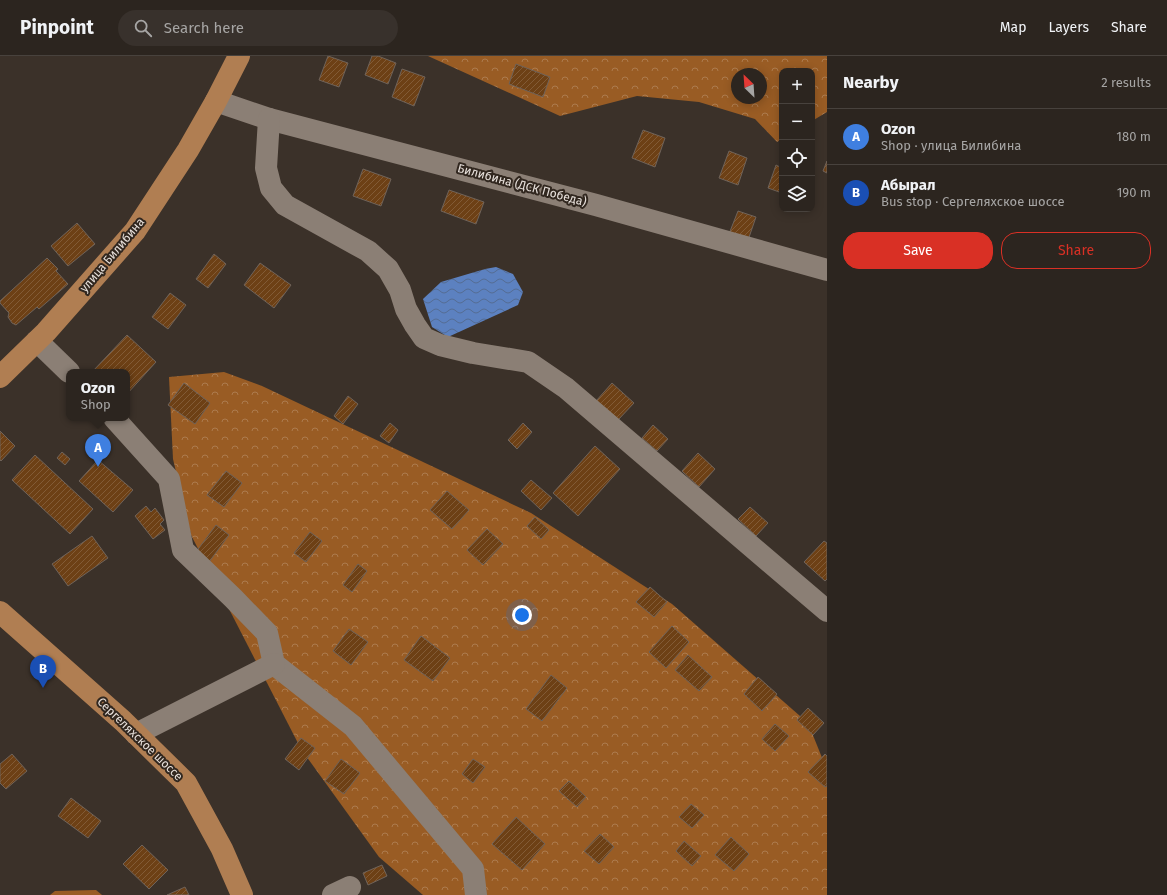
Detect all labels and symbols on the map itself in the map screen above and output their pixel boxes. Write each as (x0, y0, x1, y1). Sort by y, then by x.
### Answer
north arrow (731, 68, 767, 104)
street label: Билибина (ДСК Победа) (456, 161, 588, 209)
street label: улица Билибина (77, 215, 147, 295)
pin: A (85, 434, 111, 467)
your location (512, 605, 532, 625)
pin: B (30, 655, 56, 688)
street label: Сергеляхское шоссе (94, 695, 186, 783)

